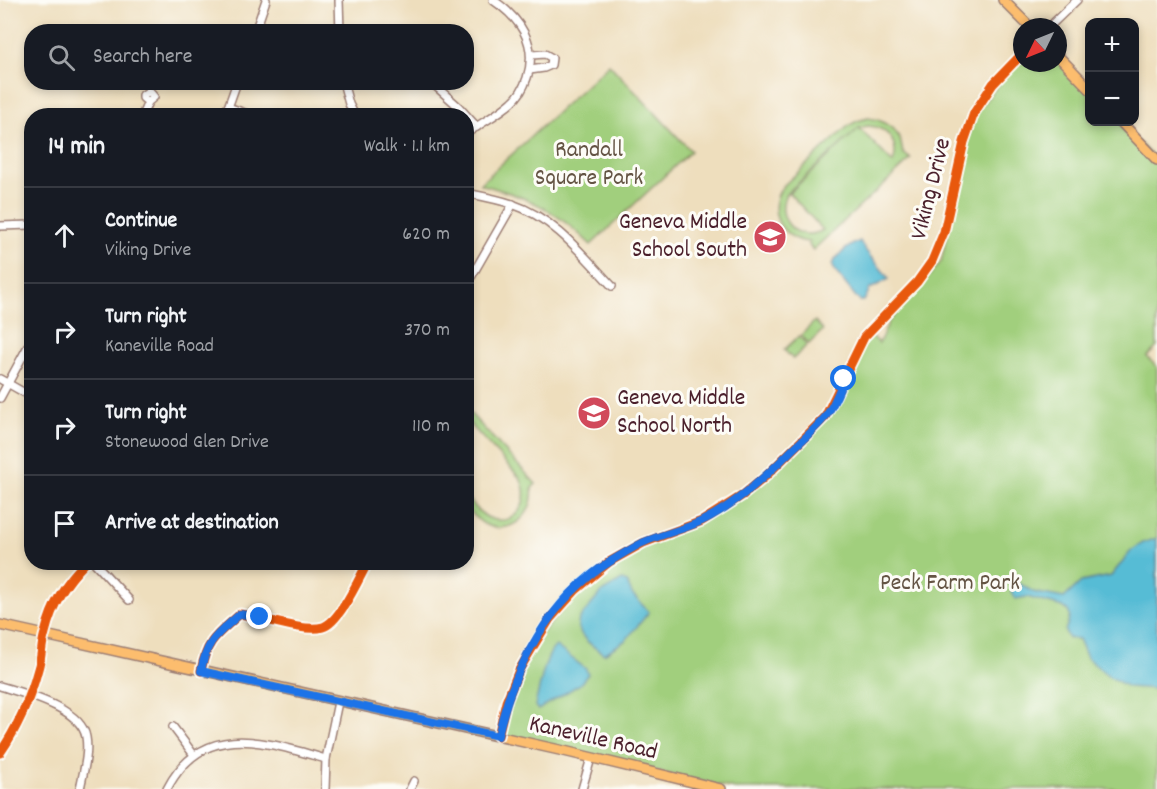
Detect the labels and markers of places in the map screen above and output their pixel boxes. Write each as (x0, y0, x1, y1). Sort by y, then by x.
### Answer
place label: Geneva Middle School South (619, 206, 747, 268)
school or university icon: Geneva Middle School South (752, 219, 788, 255)
place label: Geneva Middle School North (617, 382, 745, 444)
school or university icon: Geneva Middle School North (576, 395, 612, 431)

